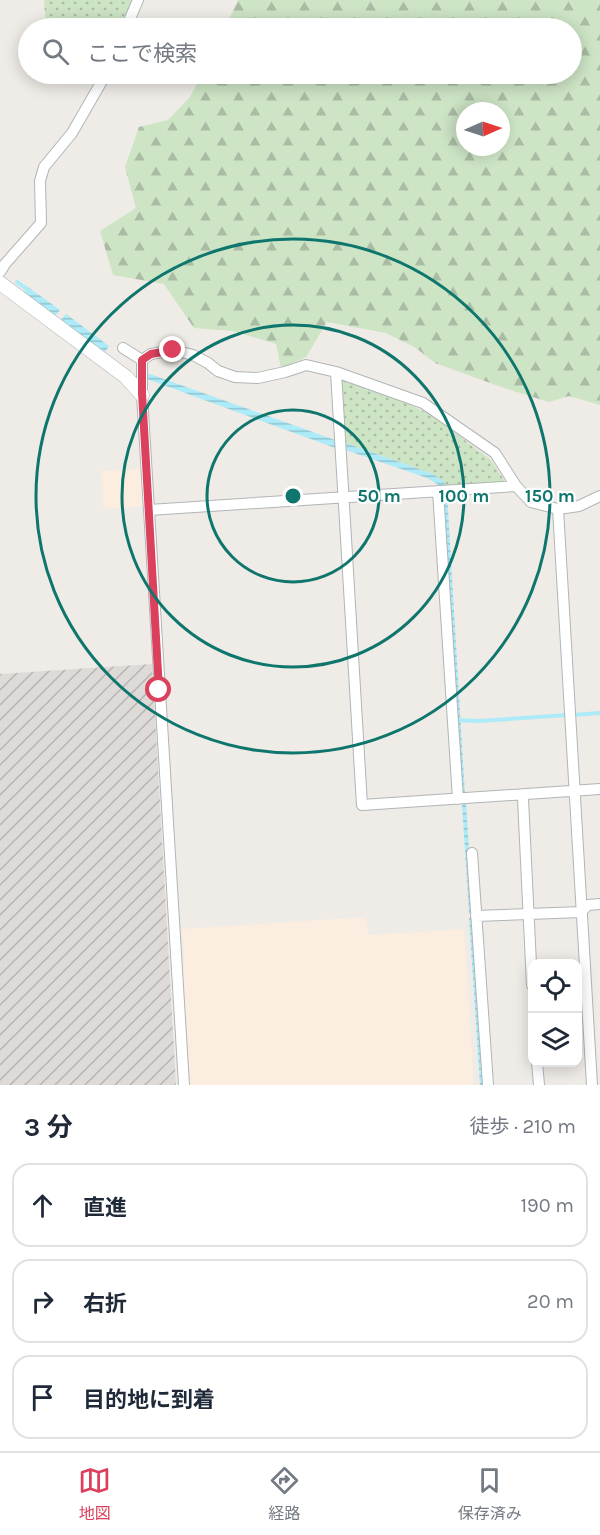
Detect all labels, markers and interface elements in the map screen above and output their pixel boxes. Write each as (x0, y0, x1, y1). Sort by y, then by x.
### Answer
search box (18, 18, 582, 84)
icon: search (39, 35, 72, 68)
text: ここで検索 (87, 41, 197, 67)
north arrow (456, 102, 510, 156)
route end (159, 336, 185, 362)
text: 50 m (357, 485, 401, 507)
text: 100 m (439, 485, 489, 507)
text: 150 m (525, 485, 575, 507)
centre of rings (283, 486, 303, 506)
route start (145, 676, 171, 702)
map controls (528, 959, 582, 1067)
button: locate (528, 959, 582, 1013)
button: layers (528, 1013, 582, 1067)
text: 3 分 (24, 1112, 73, 1143)
text: 徒歩 · 210 m (469, 1115, 576, 1138)
icon: ahead (26, 1189, 59, 1222)
text: 190 m (520, 1194, 574, 1217)
text: 直進 (83, 1195, 127, 1221)
icon: right (26, 1285, 59, 1318)
text: 20 m (527, 1290, 574, 1313)
text: 右折 (83, 1291, 127, 1317)
icon: arrive (26, 1381, 59, 1414)
text: 目的地に到着 (83, 1387, 215, 1413)
tab: 地図 (78, 1464, 111, 1524)
tab: 経路 (268, 1464, 301, 1524)
tab: 保存済み (458, 1464, 522, 1524)

